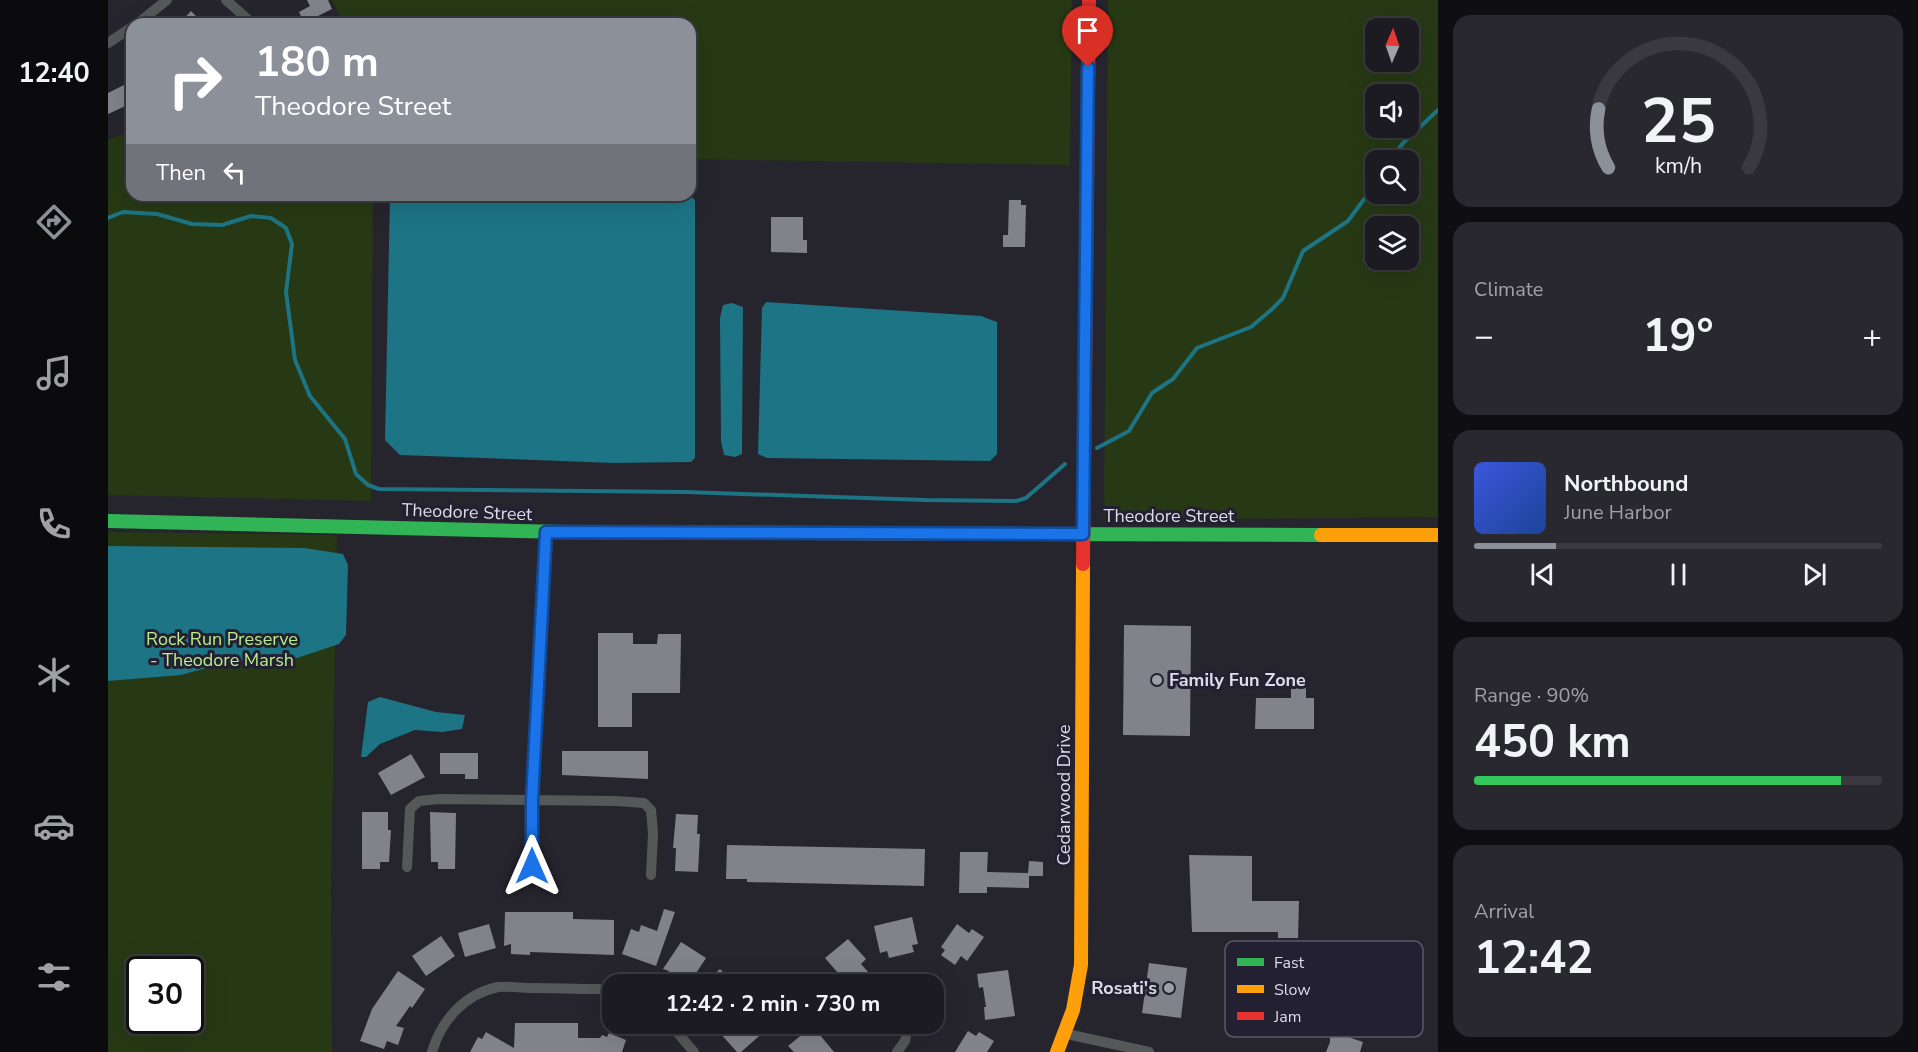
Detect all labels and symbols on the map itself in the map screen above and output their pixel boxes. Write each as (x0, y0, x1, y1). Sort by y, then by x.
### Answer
pin (1062, 5, 1113, 67)
north arrow (1365, 18, 1419, 72)
street label: Theodore Street (401, 498, 533, 526)
street label: Theodore Street (1104, 504, 1235, 528)
park label: Rock Run Preserve - Theodore Marsh (146, 627, 298, 672)
place label: Family Fun Zone (1169, 668, 1306, 692)
marker: Family Fun Zone (1150, 673, 1164, 687)
street label: Cedarwood Drive (1052, 725, 1076, 865)
position arrow (500, 834, 564, 898)
legend (1225, 941, 1423, 1037)
text: Fast (1274, 952, 1305, 974)
speed limit sign: 30 (126, 956, 204, 1034)
place label: Rosati's (1091, 976, 1157, 1000)
text: Slow (1274, 979, 1311, 1001)
marker: Rosati's (1162, 981, 1176, 995)
text: Jam (1273, 1006, 1301, 1028)

